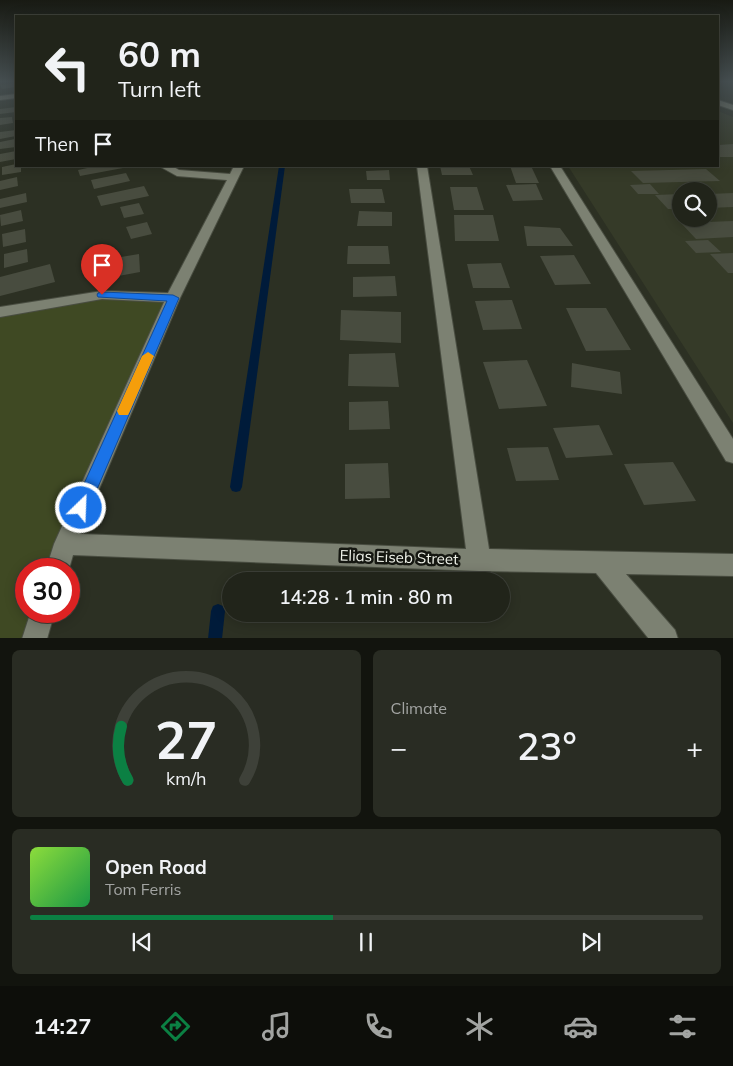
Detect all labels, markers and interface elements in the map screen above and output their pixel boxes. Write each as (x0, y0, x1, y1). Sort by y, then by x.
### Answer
text: 60 m (118, 32, 201, 76)
icon: left (35, 35, 100, 100)
text: Turn left (118, 75, 201, 103)
icon: arrive (89, 130, 117, 158)
text: Then (35, 132, 79, 156)
map controls (672, 182, 717, 227)
button: search (672, 182, 717, 227)
pin (81, 244, 123, 295)
icon: arrive (88, 251, 116, 279)
position arrow (54, 481, 106, 533)
street label: Elias Eiseb Street (339, 545, 459, 569)
speed limit sign: 30 (15, 558, 80, 623)
text: 14:28 · 1 min · 80 m (279, 585, 453, 609)
text: Climate (391, 698, 447, 718)
text: 27 (155, 707, 217, 772)
text: 23° (517, 722, 577, 770)
text: − (391, 730, 407, 765)
text: + (686, 730, 703, 765)
text: km/h (166, 767, 206, 789)
text: Open Road (105, 855, 207, 879)
text: Tom Ferris (105, 879, 182, 899)
icon: previous (128, 928, 156, 956)
icon: pause (352, 928, 380, 956)
icon: next (577, 928, 605, 956)
icon: directions (158, 1009, 193, 1044)
icon: music (259, 1009, 294, 1044)
icon: phone (361, 1009, 396, 1044)
icon: climate (462, 1009, 497, 1044)
icon: car (563, 1009, 598, 1044)
icon: filters (665, 1009, 700, 1044)
text: 14:27 (33, 1012, 91, 1040)

